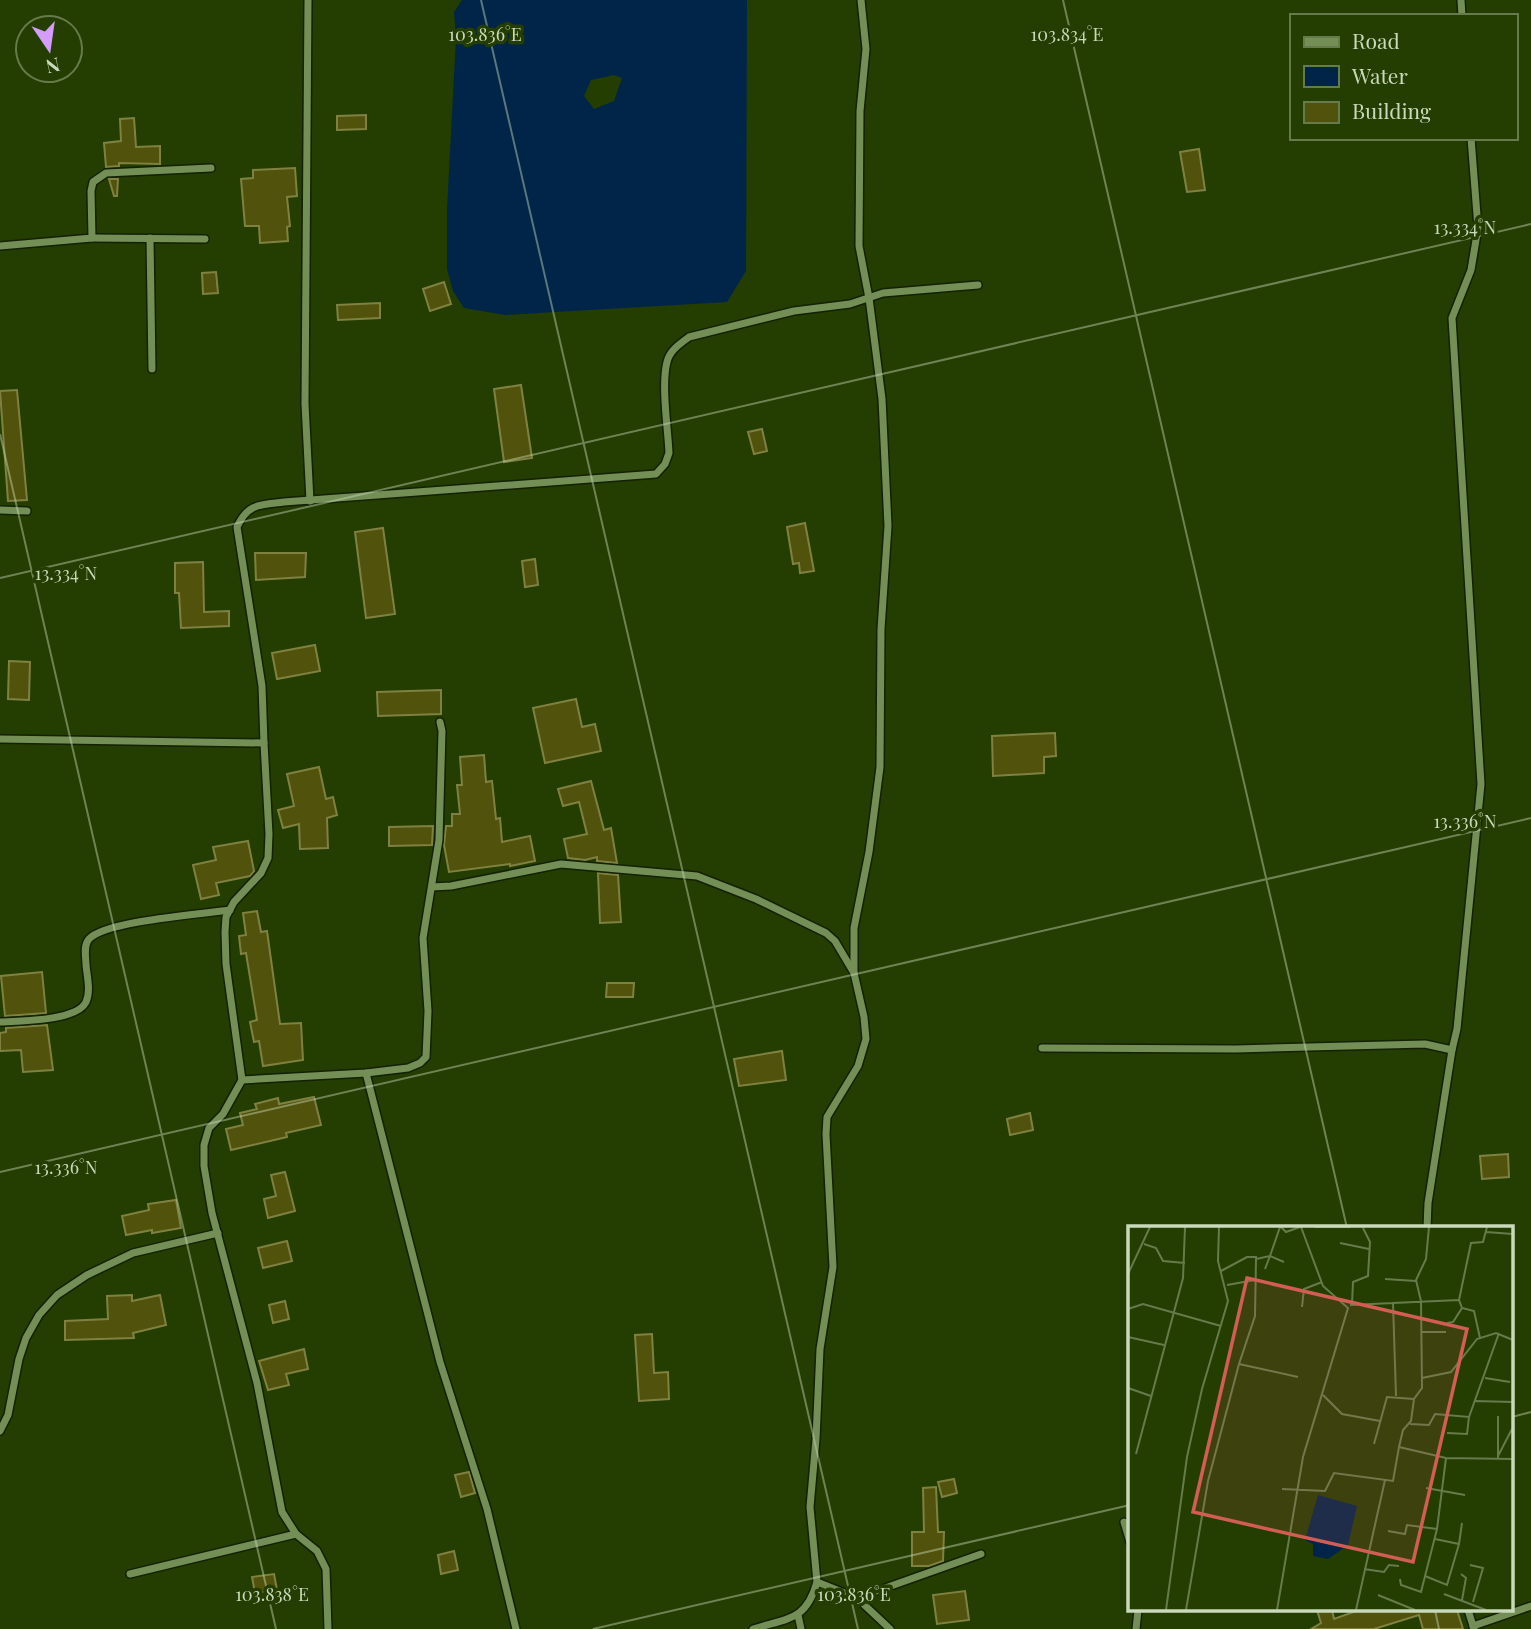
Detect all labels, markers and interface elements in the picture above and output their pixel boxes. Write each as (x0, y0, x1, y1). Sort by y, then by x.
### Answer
north arrow (14, 14, 84, 84)
legend (1290, 14, 1517, 140)
text: 103.836°E (448, 22, 522, 46)
text: 103.834°E (1031, 22, 1103, 46)
text: Road (1352, 26, 1400, 54)
text: N (43, 52, 63, 81)
text: Water (1351, 61, 1408, 89)
text: Building (1352, 96, 1431, 124)
text: 13.334°N (1434, 215, 1496, 239)
text: 13.334°N (35, 561, 97, 585)
text: 13.336°N (1433, 809, 1497, 833)
text: 13.336°N (34, 1155, 98, 1179)
inset map (1128, 1226, 1514, 1612)
text: 103.838°E (235, 1582, 309, 1606)
text: 103.836°E (817, 1582, 891, 1606)

